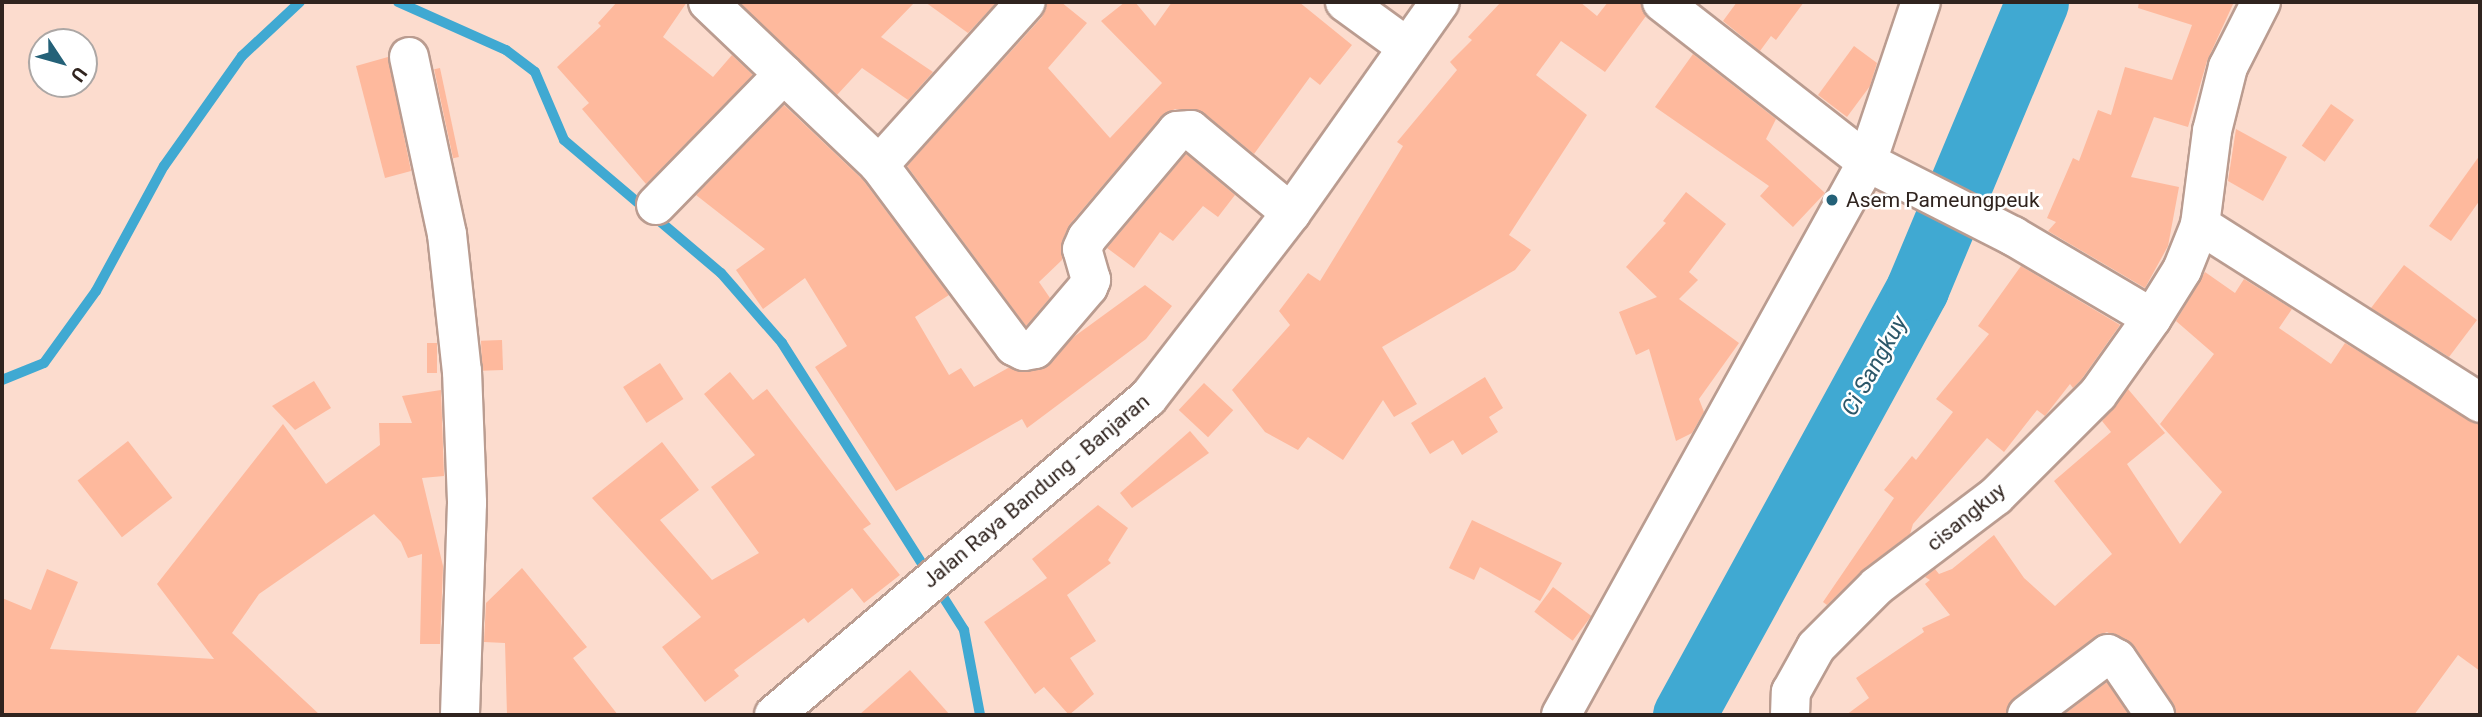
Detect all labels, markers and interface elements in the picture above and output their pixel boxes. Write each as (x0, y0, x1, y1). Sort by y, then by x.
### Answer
north arrow (28, 28, 98, 98)
text: U (66, 63, 92, 86)
place label: Asem Pameungpeuk (1846, 187, 2040, 213)
marker: Asem Pameungpeuk (1824, 192, 1840, 208)
water label: Ci Sangkuy (1836, 311, 1914, 421)
street label: Jalan Raya Bandung - Banjaran (917, 389, 1155, 593)
street label: cisangkuy (1922, 478, 2010, 556)

